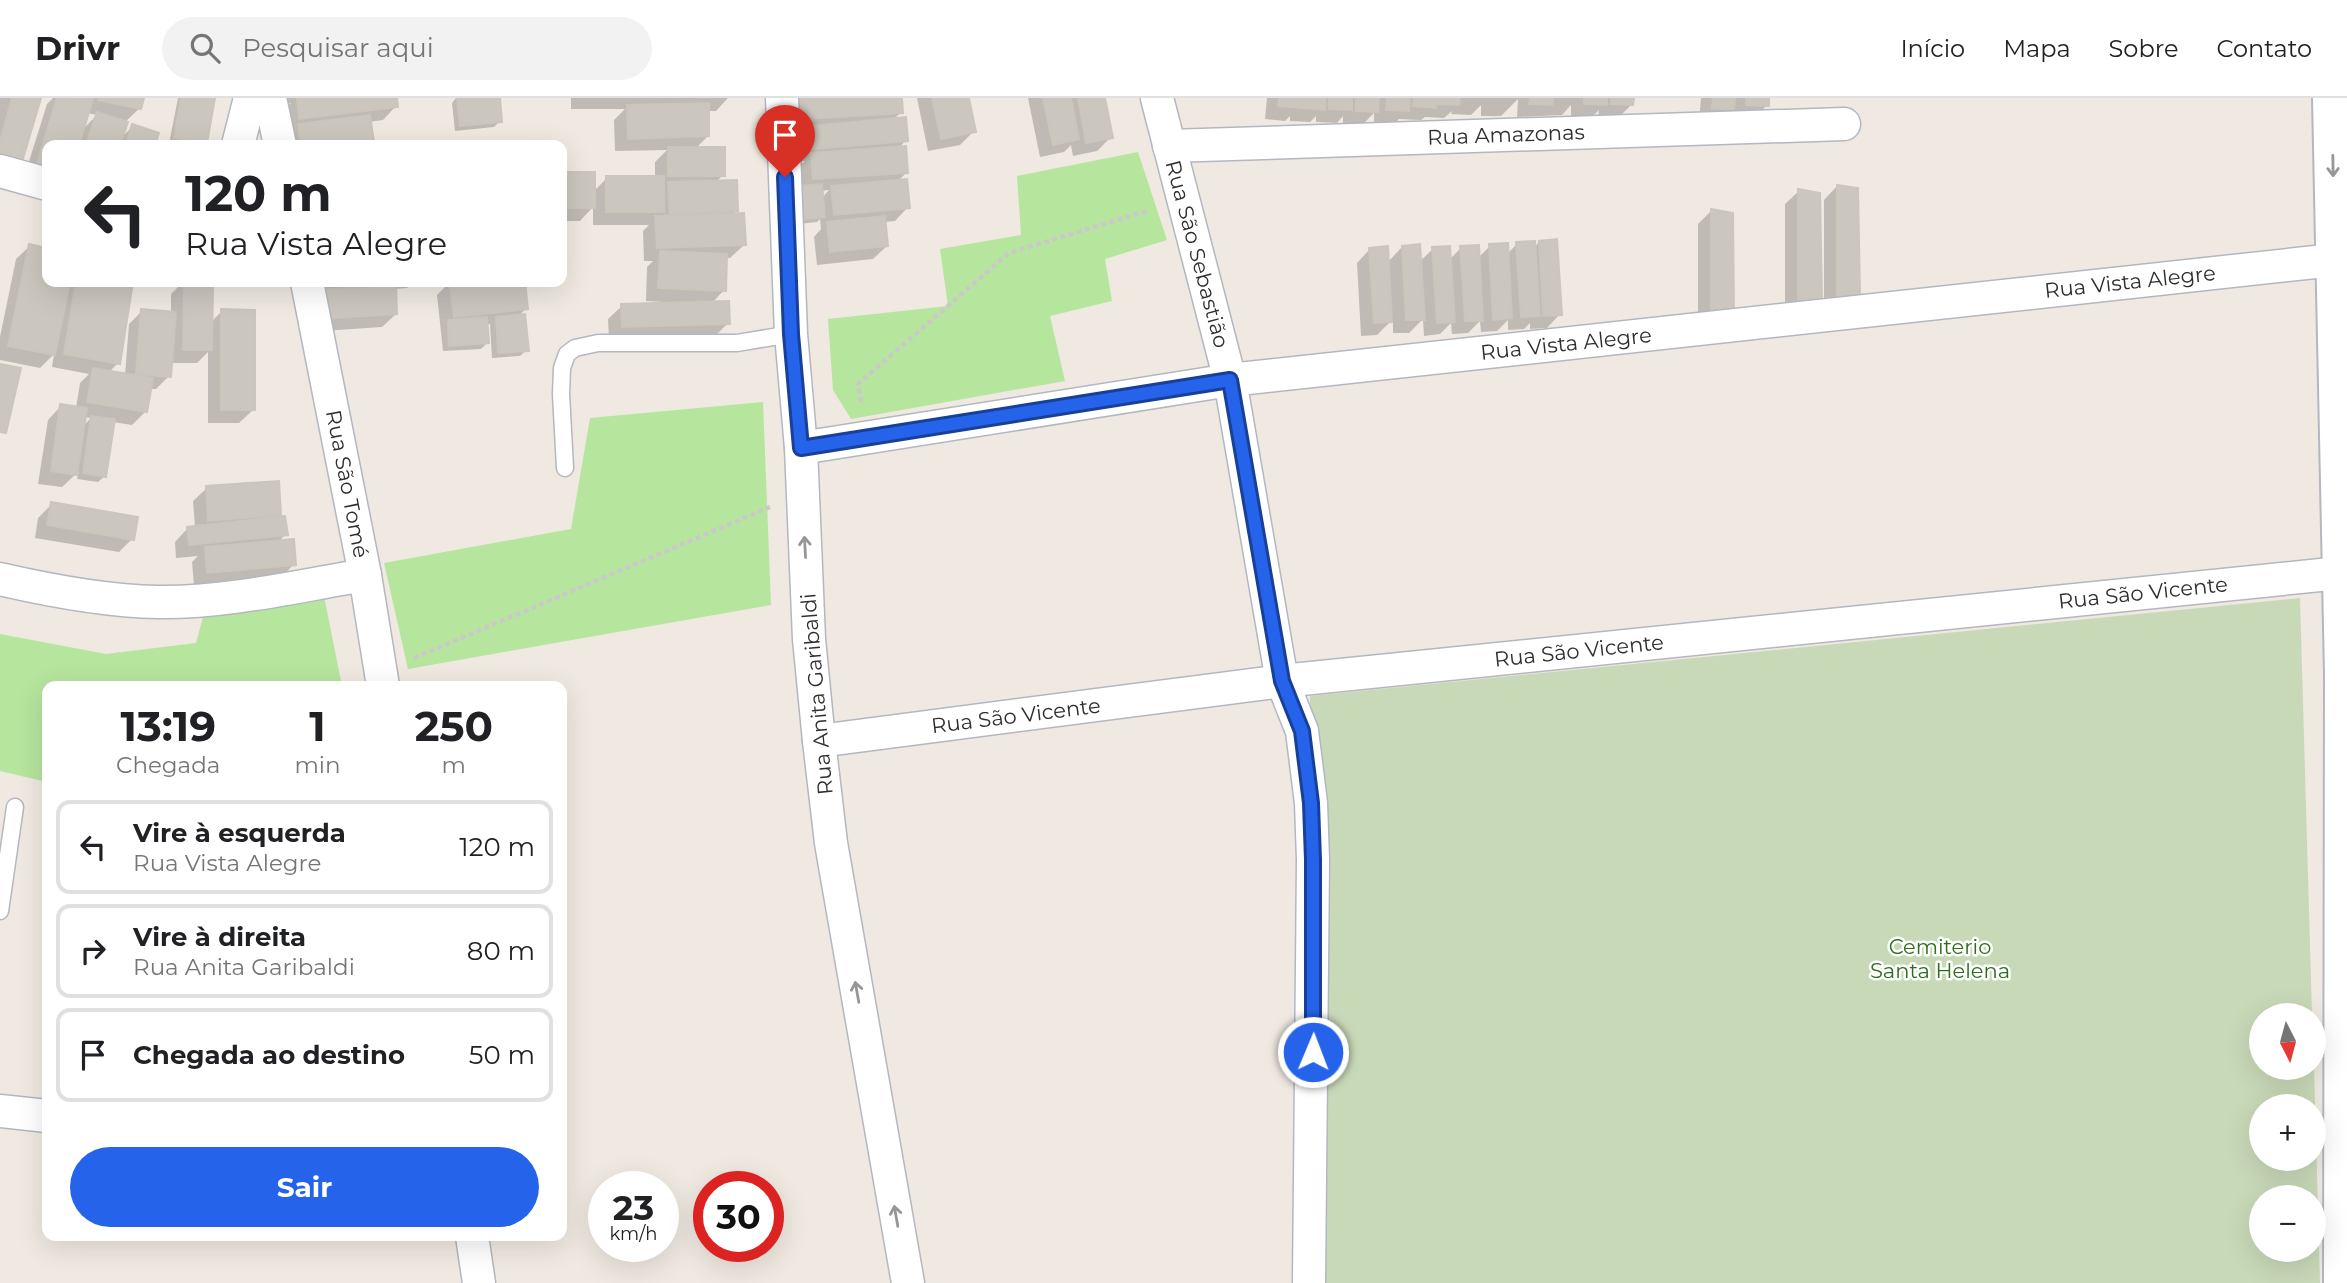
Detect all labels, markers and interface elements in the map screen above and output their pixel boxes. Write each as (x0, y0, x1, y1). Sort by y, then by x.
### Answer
search box (162, 17, 652, 80)
text: Drivr (35, 28, 120, 68)
icon: search (186, 29, 224, 67)
text: Pesquisar aqui (242, 32, 434, 64)
text: Início (1900, 34, 1965, 63)
text: Mapa (2003, 34, 2071, 63)
text: Sobre (2109, 34, 2178, 63)
text: Contato (2216, 34, 2312, 63)
pin (755, 105, 815, 177)
icon: arrive (766, 116, 804, 154)
street label: Rua Amazonas (1427, 119, 1585, 150)
one-way arrow (2326, 154, 2340, 177)
street label: Rua São Sebastião (1160, 157, 1235, 350)
text: 120 m (185, 164, 332, 223)
icon: left (70, 168, 161, 259)
text: Rua Vista Alegre (185, 224, 447, 263)
street label: Rua Vista Alegre (2043, 260, 2217, 303)
street label: Rua Vista Alegre (1479, 322, 1653, 365)
street label: Rua São Tomé (321, 408, 374, 560)
one-way arrow (799, 536, 812, 559)
street label: Rua São Vicente (2057, 571, 2229, 614)
street label: Rua Anita Garibaldi (795, 592, 838, 796)
street label: Rua São Vicente (1493, 629, 1665, 672)
street label: Rua São Vicente (930, 693, 1102, 738)
text: 13:19 (120, 700, 216, 752)
text: 1 (309, 700, 326, 752)
text: 250 (415, 700, 493, 752)
text: Chegada (116, 751, 220, 779)
text: min (294, 751, 341, 779)
text: m (442, 751, 466, 779)
text: Vire à esquerda (133, 817, 346, 849)
icon: left (74, 828, 112, 866)
text: 120 m (459, 831, 535, 863)
text: Rua Vista Alegre (133, 849, 321, 877)
text: Vire à direita (133, 921, 306, 953)
icon: right (74, 932, 112, 970)
park label: Cemiterio Santa Helena (1870, 934, 2010, 983)
text: 80 m (467, 935, 535, 967)
text: Rua Anita Garibaldi (133, 953, 355, 981)
one-way arrow (850, 981, 863, 1004)
north arrow (2249, 1003, 2326, 1080)
map controls (2249, 1003, 2326, 1262)
position arrow (1276, 1015, 1350, 1089)
icon: arrive (74, 1036, 112, 1074)
text: Chegada ao destino (133, 1039, 405, 1071)
text: 50 m (469, 1039, 535, 1071)
button: + (2249, 1094, 2326, 1171)
button: Sair (70, 1147, 539, 1227)
speed limit sign: 30 (693, 1171, 784, 1262)
button: − (2249, 1185, 2326, 1262)
text: 23 (613, 1186, 654, 1229)
one-way arrow (889, 1205, 902, 1228)
text: km/h (609, 1223, 658, 1245)

